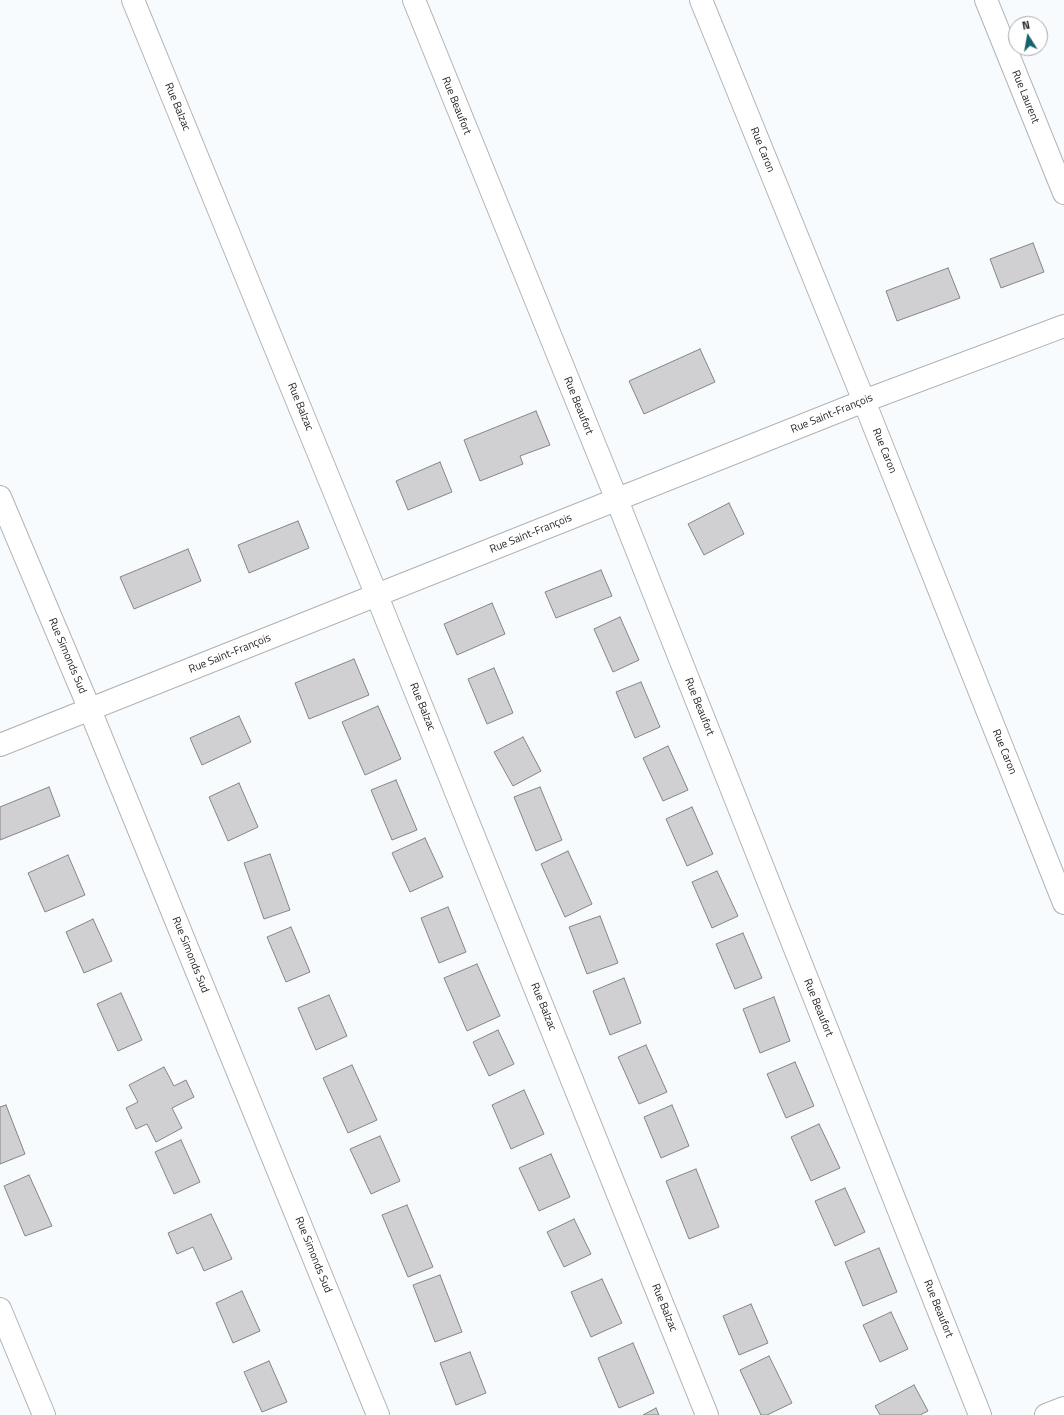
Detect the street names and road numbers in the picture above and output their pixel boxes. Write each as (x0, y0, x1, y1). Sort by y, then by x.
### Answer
street label: Rue Laurent (1008, 68, 1042, 126)
street label: Rue Beaufort (438, 75, 474, 137)
street label: Rue Balzac (161, 81, 193, 133)
street label: Rue Caron (747, 126, 777, 174)
street label: Rue Beaufort (560, 375, 596, 437)
street label: Rue Balzac (284, 381, 316, 433)
street label: Rue Saint-François (789, 391, 875, 437)
street label: Rue Caron (869, 427, 899, 475)
street label: Rue Saint-François (488, 511, 574, 557)
street label: Rue Simonds Sud (45, 616, 89, 696)
street label: Rue Saint-François (187, 631, 273, 677)
street label: Rue Beaufort (681, 676, 717, 738)
street label: Rue Balzac (406, 681, 438, 733)
street label: Rue Caron (989, 728, 1019, 776)
street label: Rue Simonds Sud (169, 915, 211, 995)
street label: Rue Beaufort (800, 977, 836, 1039)
street label: Rue Balzac (527, 981, 559, 1033)
street label: Rue Simonds Sud (292, 1215, 334, 1295)
street label: Rue Beaufort (920, 1278, 956, 1340)
street label: Rue Balzac (648, 1282, 680, 1334)

